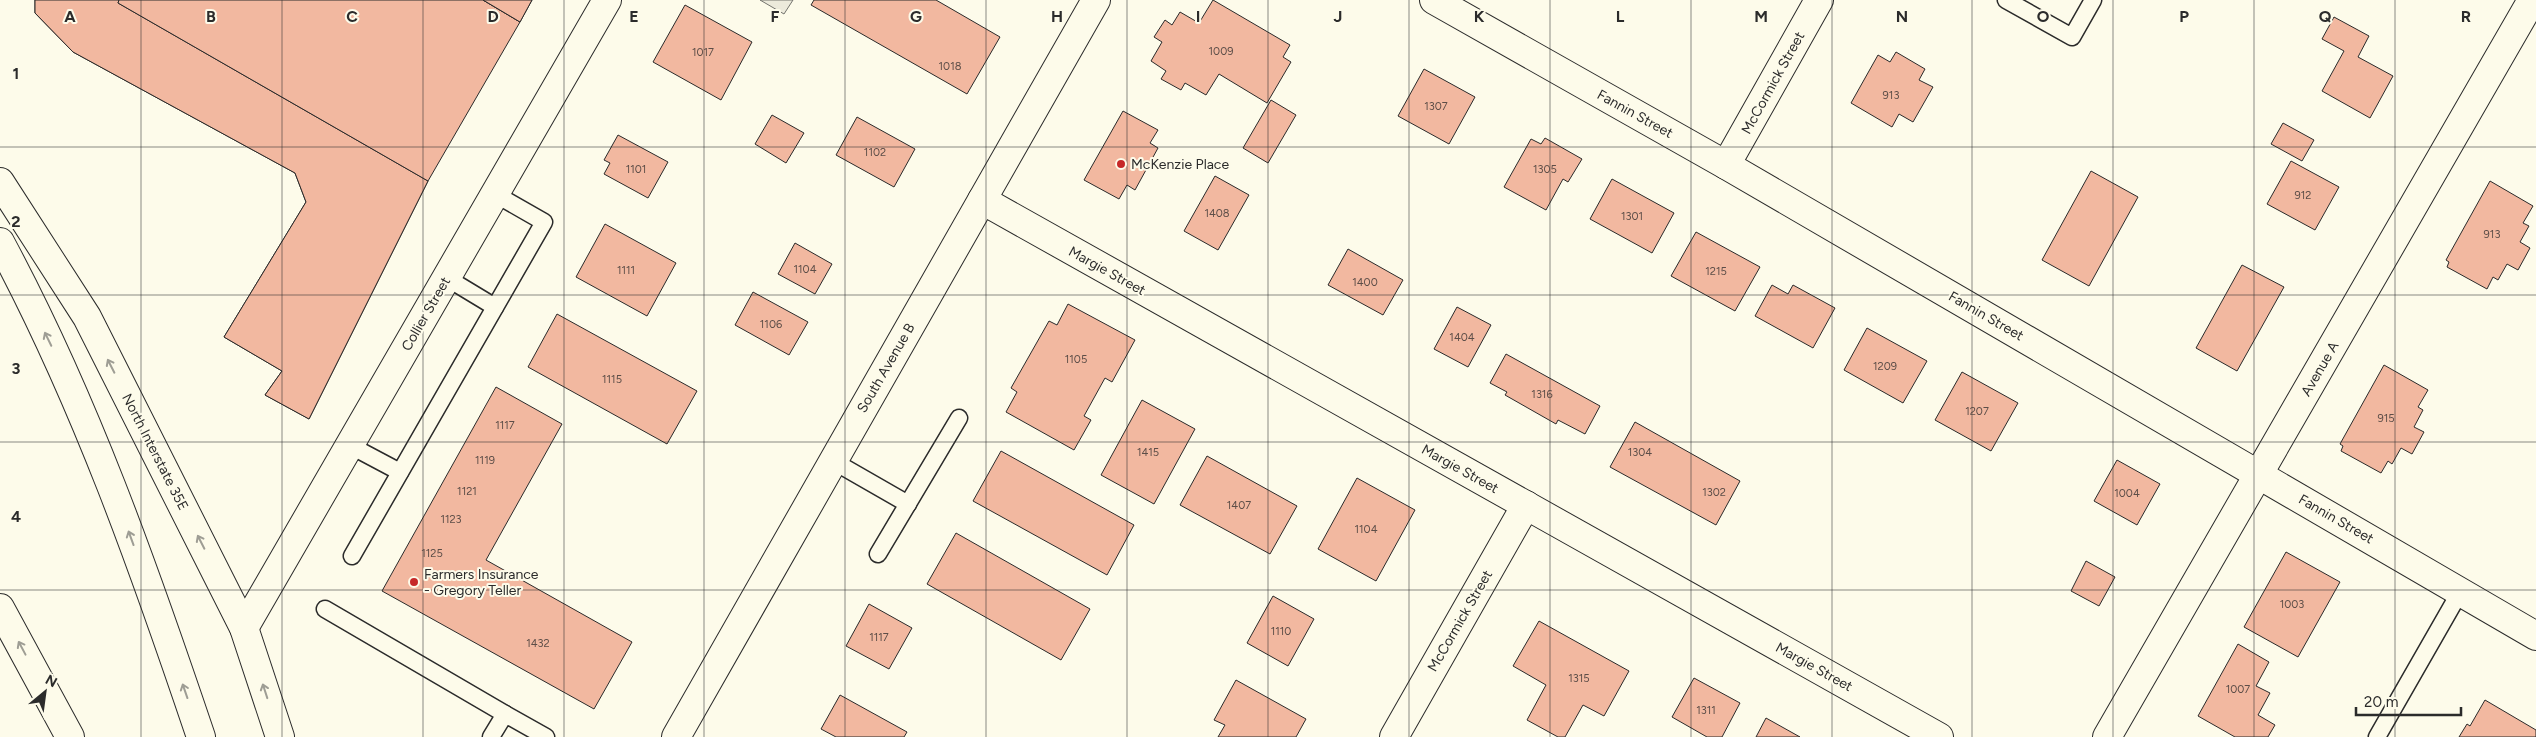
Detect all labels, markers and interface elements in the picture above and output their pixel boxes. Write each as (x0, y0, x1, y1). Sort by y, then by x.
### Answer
text: A (64, 7, 76, 26)
text: B (206, 7, 216, 26)
text: C (346, 7, 358, 26)
text: D (487, 7, 499, 26)
text: E (629, 7, 639, 26)
text: F (771, 7, 780, 26)
text: G (910, 7, 922, 26)
text: H (1051, 7, 1063, 26)
text: I (1196, 7, 1200, 26)
text: J (1334, 7, 1342, 26)
text: K (1474, 7, 1485, 26)
text: L (1616, 7, 1625, 26)
text: M (1754, 7, 1768, 26)
text: N (1896, 7, 1908, 26)
text: O (2037, 7, 2050, 26)
text: P (2179, 7, 2189, 26)
text: Q (2319, 7, 2332, 26)
text: R (2461, 7, 2471, 26)
street label: McCormick Street (1738, 29, 1808, 137)
house number: 1009 (1209, 45, 1233, 58)
house number: 1017 (692, 46, 714, 59)
house number: 1018 (939, 60, 962, 73)
text: 1 (13, 64, 19, 83)
street label: Fannin Street (1594, 86, 1676, 142)
house number: 913 (1883, 89, 1899, 102)
house number: 1307 (1424, 100, 1448, 113)
house number: 1102 (864, 146, 886, 159)
place label: McKenzie Place (1131, 156, 1229, 173)
marker: McKenzie Place (1115, 158, 1127, 170)
house number: 1101 (626, 163, 646, 176)
house number: 1305 (1533, 163, 1557, 176)
house number: 912 (2295, 189, 2311, 202)
house number: 1408 (1204, 207, 1230, 220)
house number: 1301 (1621, 210, 1643, 223)
text: 2 (11, 212, 21, 231)
house number: 913 (2484, 228, 2500, 241)
street label: Margie Street (1065, 243, 1149, 299)
house number: 1104 (794, 263, 817, 276)
house number: 1111 (617, 264, 635, 277)
house number: 1215 (1705, 265, 1727, 278)
street label: Collier Street (398, 274, 454, 354)
house number: 1400 (1352, 276, 1378, 289)
street label: Fannin Street (1945, 288, 2027, 344)
house number: 1106 (760, 318, 782, 331)
street label: South Avenue B (854, 320, 918, 416)
house number: 1404 (1449, 331, 1475, 344)
one-way arrow (43, 332, 53, 347)
street label: Avenue A (2298, 338, 2343, 399)
house number: 1105 (1065, 353, 1087, 366)
one-way arrow (106, 358, 116, 373)
text: 3 (12, 359, 21, 378)
house number: 1209 (1873, 360, 1897, 373)
house number: 1115 (602, 373, 622, 386)
house number: 1316 (1531, 388, 1553, 401)
street label: North Interstate 35E (118, 391, 192, 513)
house number: 1207 (1965, 405, 1989, 418)
house number: 915 (2377, 412, 2395, 425)
house number: 1117 (495, 419, 515, 432)
street label: Margie Street (1418, 441, 1502, 497)
house number: 1415 (1137, 446, 1159, 459)
house number: 1304 (1628, 446, 1652, 459)
house number: 1119 (475, 454, 495, 467)
house number: 1121 (457, 485, 477, 498)
house number: 1302 (1702, 486, 1726, 499)
house number: 1004 (2114, 487, 2140, 500)
street label: Fannin Street (2295, 491, 2377, 547)
house number: 1407 (1227, 499, 1251, 512)
text: 4 (11, 507, 21, 526)
house number: 1123 (440, 513, 462, 526)
house number: 1104 (1355, 523, 1378, 536)
one-way arrow (126, 530, 135, 546)
one-way arrow (196, 535, 205, 550)
house number: 1125 (421, 547, 443, 560)
place label: Farmers Insurance - Gregory Teller (424, 566, 539, 599)
street label: McCormick Street (1424, 567, 1496, 675)
marker: Farmers Insurance - Gregory Teller (408, 576, 420, 588)
house number: 1003 (2280, 598, 2304, 611)
house number: 1110 (1271, 625, 1291, 638)
house number: 1117 (869, 631, 889, 644)
house number: 1432 (526, 637, 550, 650)
street label: Margie Street (1772, 639, 1856, 695)
one-way arrow (17, 641, 26, 656)
north arrow (20, 667, 70, 717)
text: N (42, 671, 60, 691)
house number: 1315 (1568, 672, 1590, 685)
one-way arrow (180, 683, 190, 699)
one-way arrow (259, 683, 269, 699)
house number: 1007 (2226, 683, 2250, 696)
scale bar (2356, 684, 2461, 716)
text: 20 m (2364, 693, 2398, 711)
house number: 1311 (1696, 704, 1716, 717)

